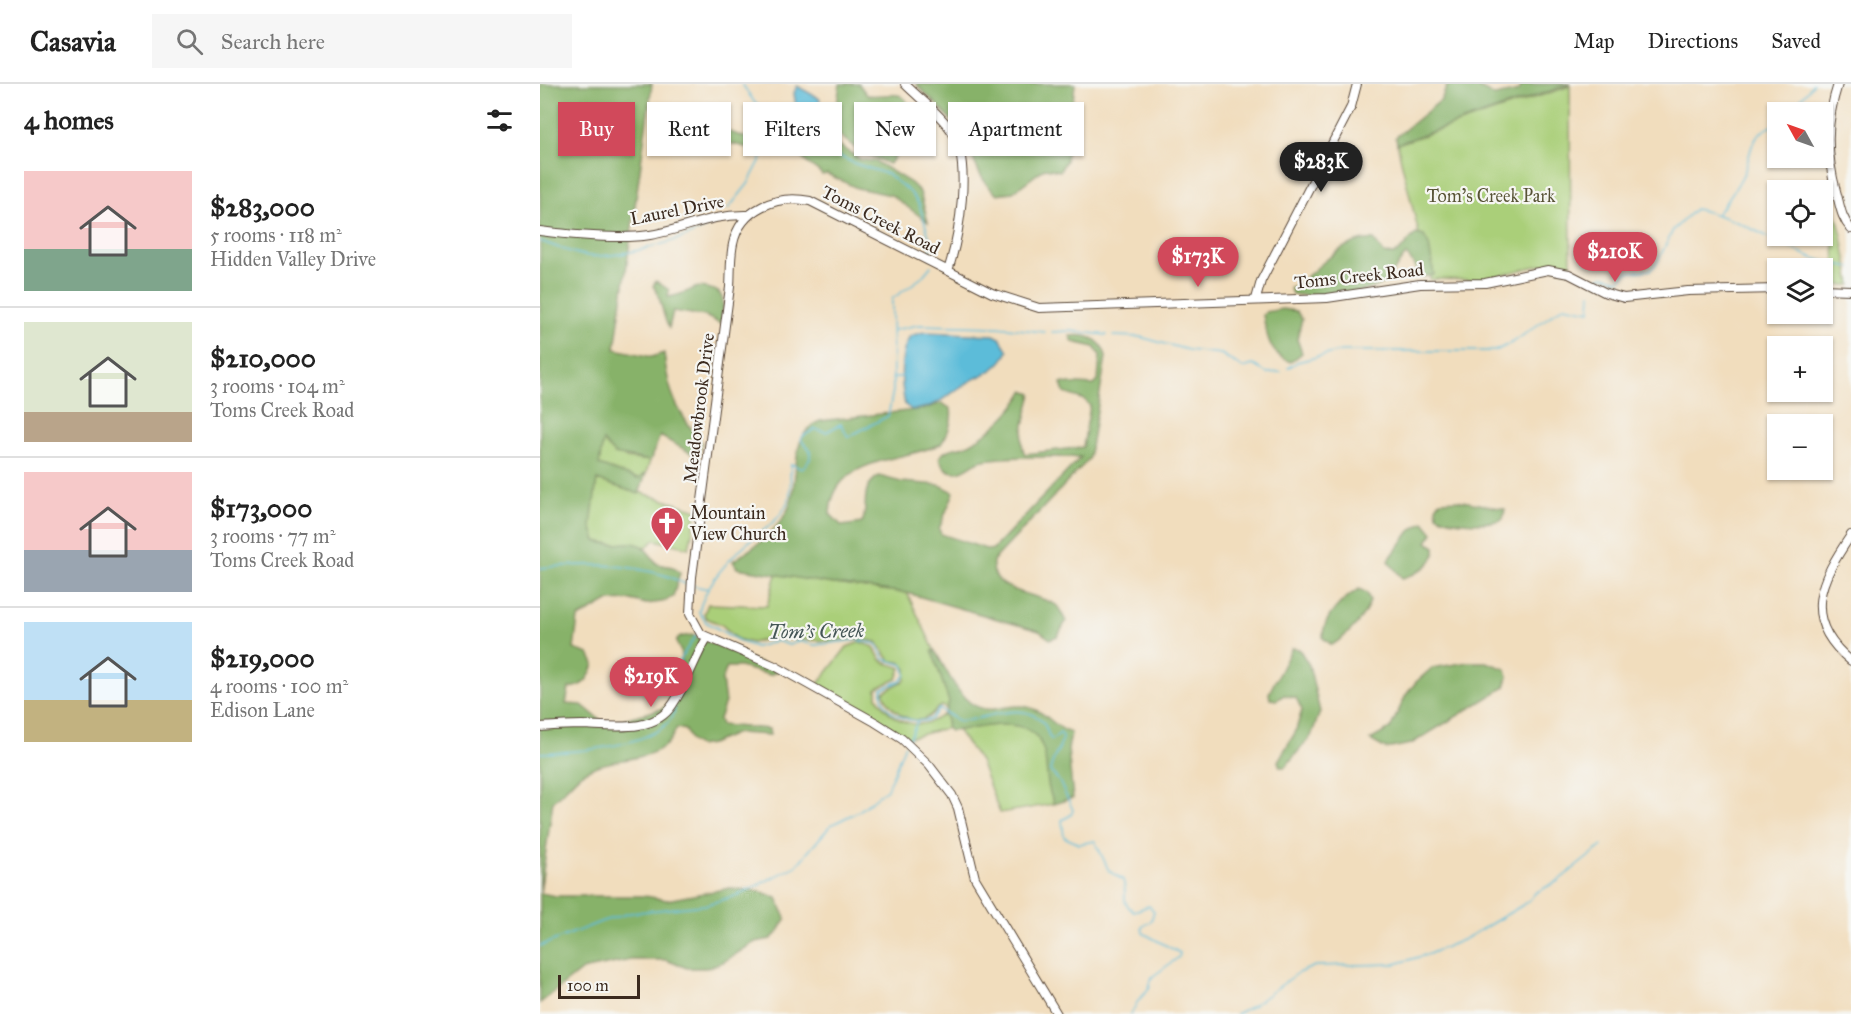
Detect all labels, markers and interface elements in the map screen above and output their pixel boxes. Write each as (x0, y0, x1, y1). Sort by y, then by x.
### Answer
search box (152, 14, 572, 68)
text: Casavia (30, 24, 116, 59)
icon: search (173, 25, 206, 58)
text: Search here (221, 28, 325, 55)
text: Map (1574, 28, 1615, 54)
text: Directions (1648, 28, 1738, 54)
text: Saved (1771, 28, 1821, 54)
chip: Buy (558, 102, 635, 156)
chip: Rent (647, 102, 731, 156)
chip: Filters (743, 102, 842, 156)
chip: New (854, 102, 936, 156)
chip: Apartment (948, 102, 1084, 156)
north arrow (1767, 102, 1833, 168)
map controls (1767, 102, 1833, 480)
text: 4 homes (24, 104, 114, 136)
icon: filters (483, 104, 516, 137)
pin: $283K (1279, 142, 1363, 193)
text: $283K (1294, 149, 1348, 173)
button: locate (1767, 180, 1833, 246)
street label: Toms Creek Road (818, 181, 944, 259)
park label: Tom's Creek Park (1427, 185, 1556, 207)
street label: Laurel Drive (628, 190, 726, 230)
text: $283,000 (210, 191, 315, 223)
icon: home (72, 195, 144, 267)
text: 5 rooms · 118 m² (210, 223, 342, 247)
pin: $210K (1573, 232, 1657, 283)
pin: $173K (1156, 237, 1240, 288)
text: $210K (1587, 239, 1643, 263)
text: $173K (1172, 244, 1224, 268)
text: Hidden Valley Drive (210, 247, 376, 271)
street label: Toms Creek Road (1293, 258, 1425, 294)
button: layers (1767, 258, 1833, 324)
street label: Meadowbrook Drive (679, 332, 719, 484)
button: + (1767, 336, 1833, 402)
text: $210,000 (210, 342, 316, 374)
icon: home (72, 346, 144, 418)
text: 3 rooms · 104 m² (210, 374, 345, 398)
text: Toms Creek Road (210, 398, 354, 422)
button: − (1767, 414, 1833, 480)
text: $173,000 (210, 492, 312, 524)
icon: home (72, 496, 144, 568)
place label: Mountain View Church (689, 502, 787, 545)
church icon: Mountain View Church (649, 505, 685, 552)
text: 3 rooms · 77 m² (210, 524, 335, 548)
text: Toms Creek Road (210, 548, 354, 572)
water label: Tom's Creek (768, 618, 864, 644)
text: $219,000 (210, 642, 315, 674)
icon: home (72, 646, 144, 718)
pin: $219K (609, 657, 693, 708)
text: $219K (624, 664, 678, 688)
text: 4 rooms · 100 m² (210, 674, 348, 698)
text: Edison Lane (210, 698, 315, 722)
scale bar (558, 972, 640, 1000)
text: 100 m (567, 976, 609, 995)

